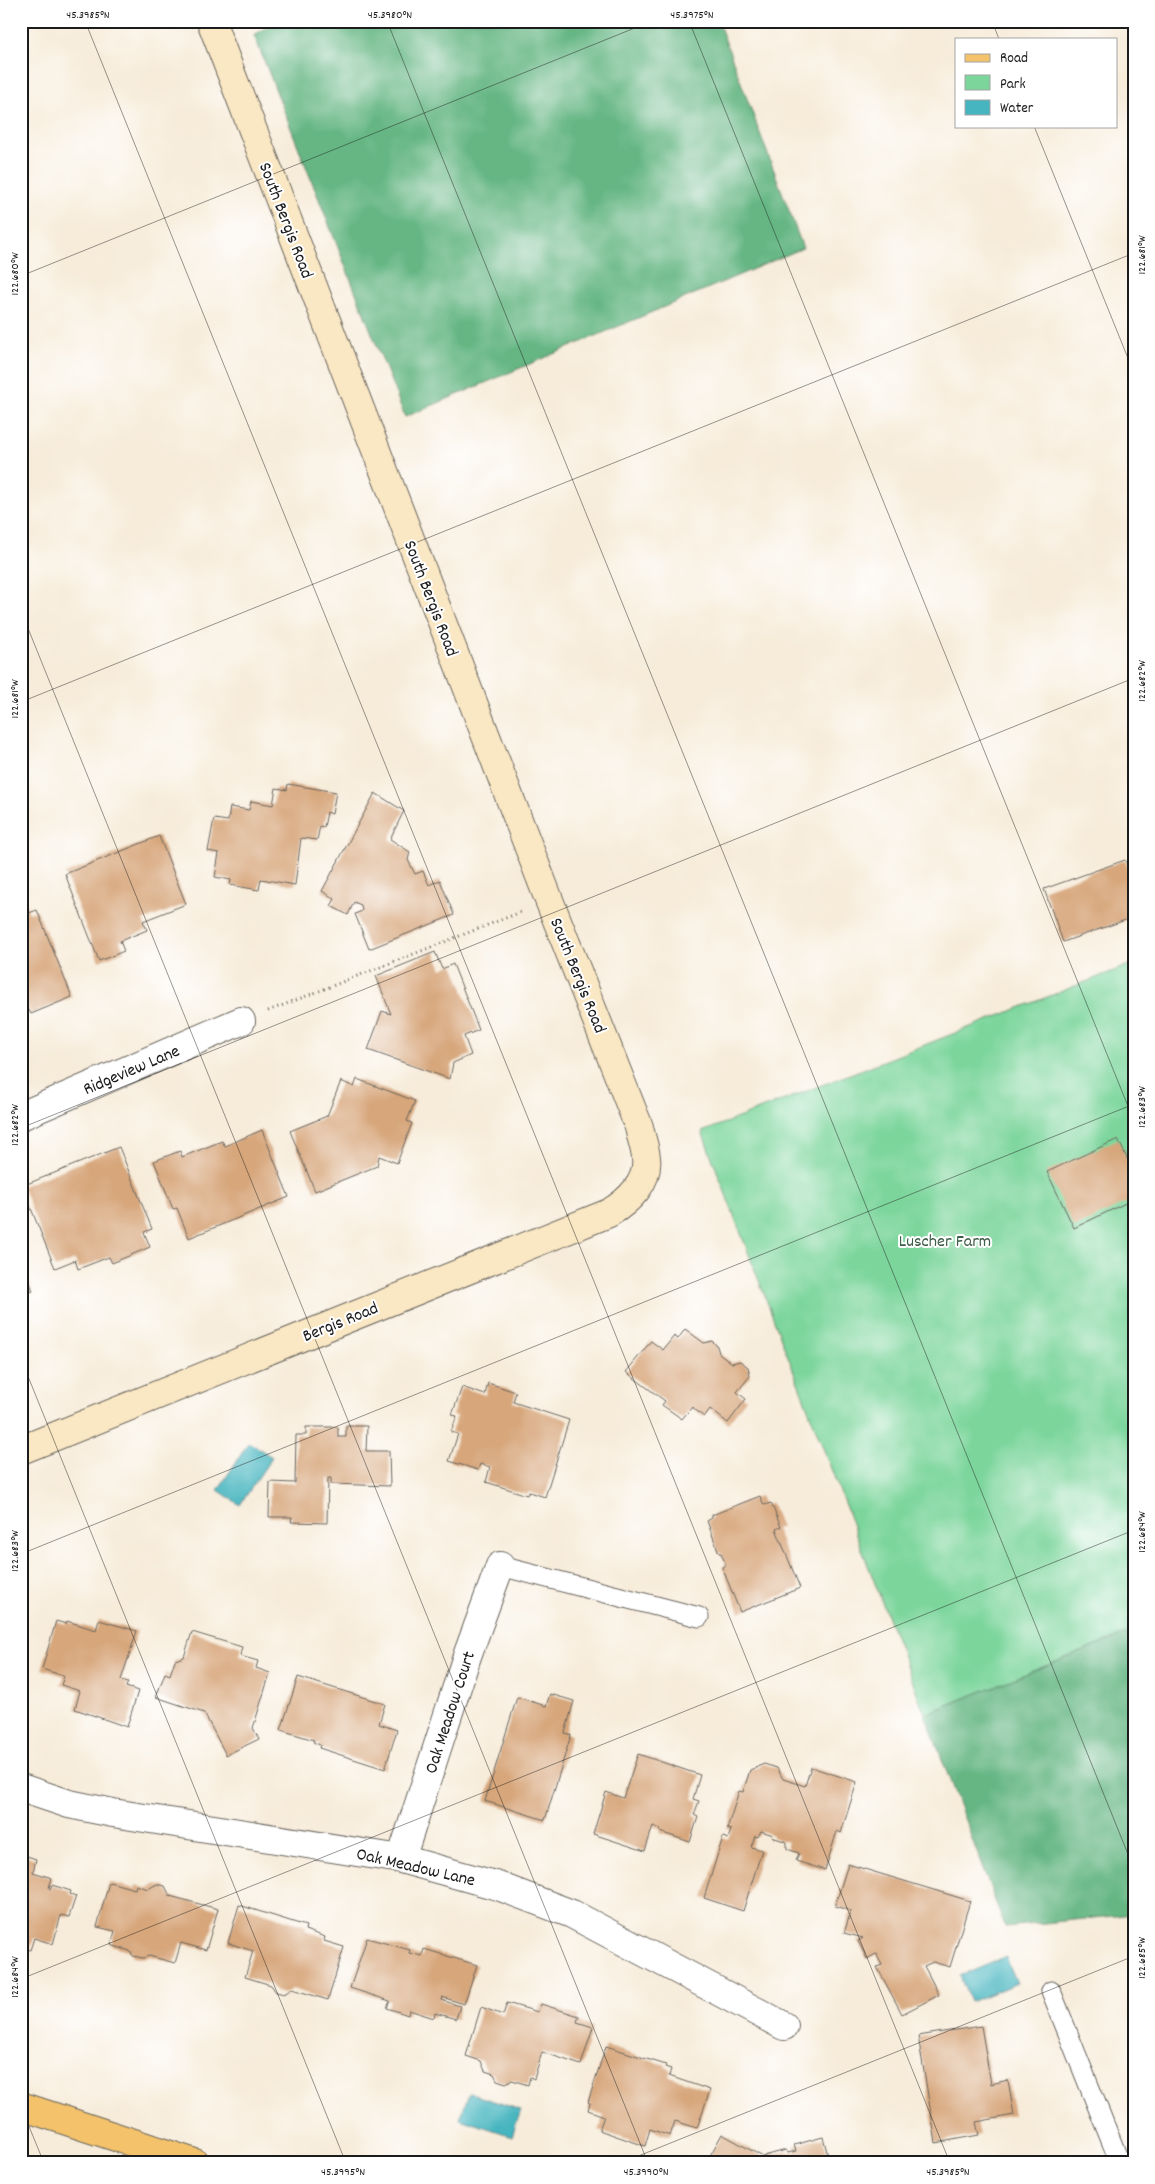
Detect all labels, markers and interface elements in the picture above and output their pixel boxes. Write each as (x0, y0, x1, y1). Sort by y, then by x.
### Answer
text: 45.3985°N (66, 7, 110, 24)
text: 45.3980°N (368, 7, 412, 24)
text: 45.3975°N (670, 7, 714, 24)
legend (955, 38, 1118, 128)
text: Road (1000, 48, 1028, 70)
text: Park (1000, 74, 1026, 96)
text: Water (1000, 98, 1034, 120)
street label: South Bergis Road (251, 159, 318, 283)
text: 122.681°W (1134, 235, 1151, 275)
text: 122.680°W (7, 252, 24, 296)
street label: South Bergis Road (396, 537, 463, 661)
text: 122.682°W (1134, 660, 1151, 702)
text: 122.681°W (7, 679, 24, 719)
street label: South Bergis Road (542, 915, 611, 1037)
street label: Ridgeview Lane (80, 1040, 184, 1103)
text: 122.683°W (1134, 1086, 1151, 1128)
text: 122.682°W (7, 1104, 24, 1146)
park label: Luscher Farm (899, 1230, 991, 1255)
street label: Bergis Road (299, 1297, 383, 1350)
text: 122.684°W (1134, 1511, 1151, 1553)
text: 122.683°W (7, 1530, 24, 1572)
street label: Oak Meadow Court (420, 1648, 483, 1777)
street label: Oak Meadow Lane (353, 1843, 477, 1894)
text: 122.685°W (1134, 1937, 1151, 1979)
text: 122.684°W (7, 1956, 24, 1998)
text: 45.3995°N (321, 2164, 365, 2181)
text: 45.3990°N (623, 2164, 669, 2181)
text: 45.3985°N (926, 2164, 970, 2181)

